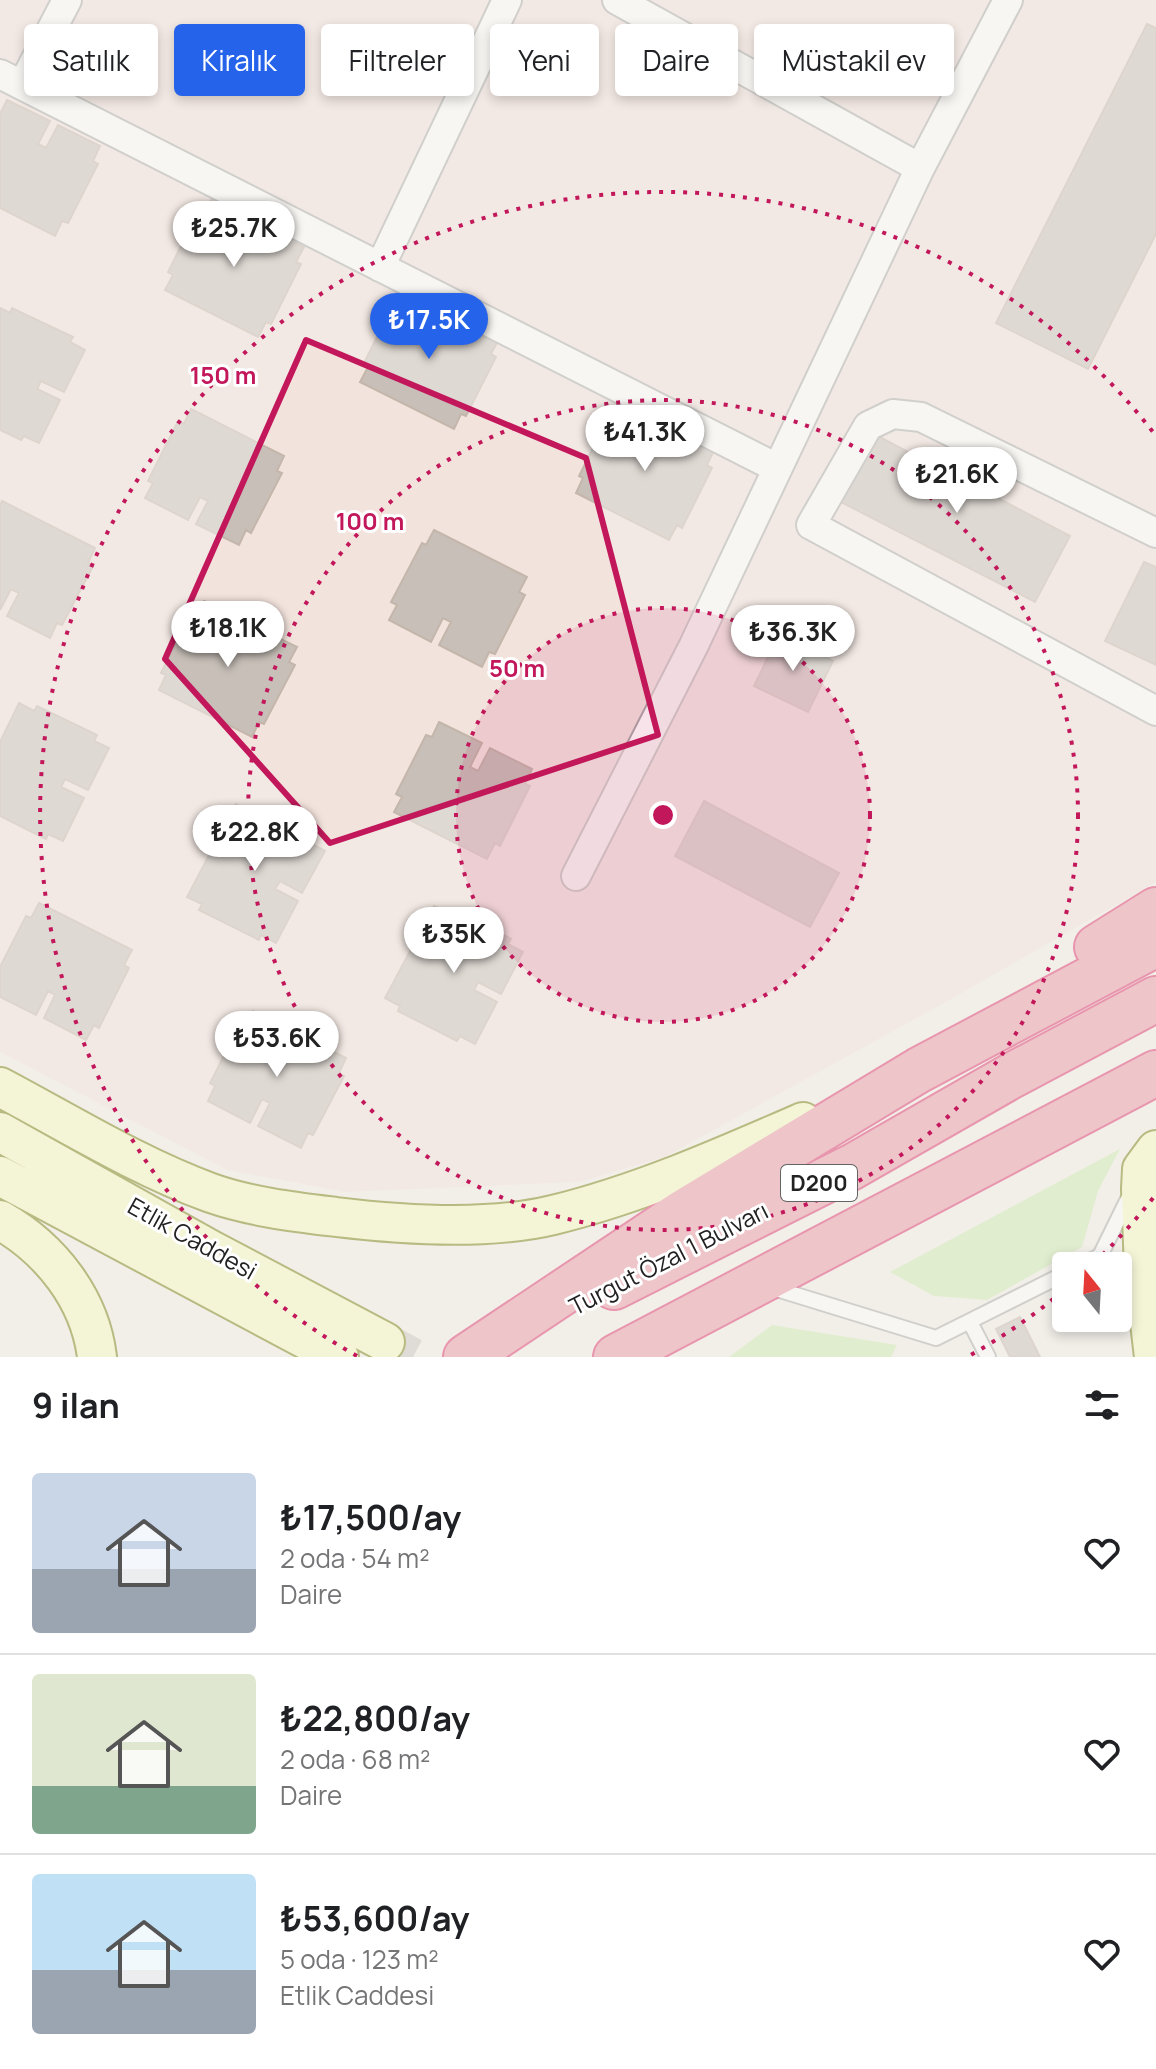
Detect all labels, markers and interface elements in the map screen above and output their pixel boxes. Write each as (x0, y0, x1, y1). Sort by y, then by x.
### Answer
chip: Satılık (24, 24, 158, 96)
chip: Kiralık (174, 24, 305, 96)
chip: Filtreler (321, 24, 474, 96)
chip: Yeni (490, 24, 599, 96)
chip: Daire (615, 24, 738, 96)
chip: Müstakil ev (754, 24, 954, 96)
pin: ₺25.7K (169, 201, 299, 269)
text: ₺25.7K (191, 209, 277, 245)
pin: ₺17.5K (364, 293, 494, 361)
text: ₺17.5K (388, 301, 470, 337)
text: 150 m (190, 358, 256, 391)
pin: ₺41.3K (580, 405, 710, 473)
text: ₺41.3K (603, 413, 687, 449)
pin: ₺21.6K (892, 447, 1022, 515)
text: ₺21.6K (915, 455, 999, 491)
text: 100 m (336, 504, 404, 537)
pin: ₺18.1K (163, 601, 293, 669)
pin: ₺36.3K (728, 605, 858, 673)
text: ₺18.1K (189, 609, 267, 645)
text: ₺36.3K (749, 613, 837, 649)
text: 50 m (489, 651, 545, 684)
centre of rings (649, 801, 677, 829)
pin: ₺22.8K (190, 805, 320, 873)
text: ₺22.8K (211, 813, 299, 849)
pin: ₺35K (407, 907, 501, 975)
text: ₺35K (422, 915, 486, 951)
pin: ₺53.6K (212, 1011, 342, 1079)
text: ₺53.6K (233, 1019, 321, 1055)
road number: D200 (781, 1165, 857, 1201)
street label: Etlik Caddesi (122, 1189, 263, 1287)
street label: Turgut Özal 1 Bulvarı (563, 1193, 774, 1322)
north arrow (1052, 1252, 1132, 1332)
map controls (1052, 1252, 1132, 1332)
text: 9 ilan (32, 1382, 120, 1428)
icon: filters (1080, 1383, 1124, 1427)
text: ₺17,500/ay (280, 1494, 461, 1540)
icon: home (96, 1505, 192, 1601)
icon: heart (1080, 1531, 1124, 1575)
text: 2 oda · 54 m² (280, 1540, 430, 1576)
text: Daire (280, 1576, 342, 1612)
text: ₺22,800/ay (280, 1695, 470, 1741)
icon: home (96, 1706, 192, 1802)
icon: heart (1080, 1732, 1124, 1776)
text: 2 oda · 68 m² (280, 1741, 430, 1777)
text: Daire (280, 1777, 342, 1813)
text: ₺53,600/ay (280, 1895, 470, 1941)
icon: home (96, 1906, 192, 2002)
icon: heart (1080, 1932, 1124, 1976)
text: 5 oda · 123 m² (280, 1941, 439, 1977)
text: Etlik Caddesi (280, 1977, 434, 2013)

